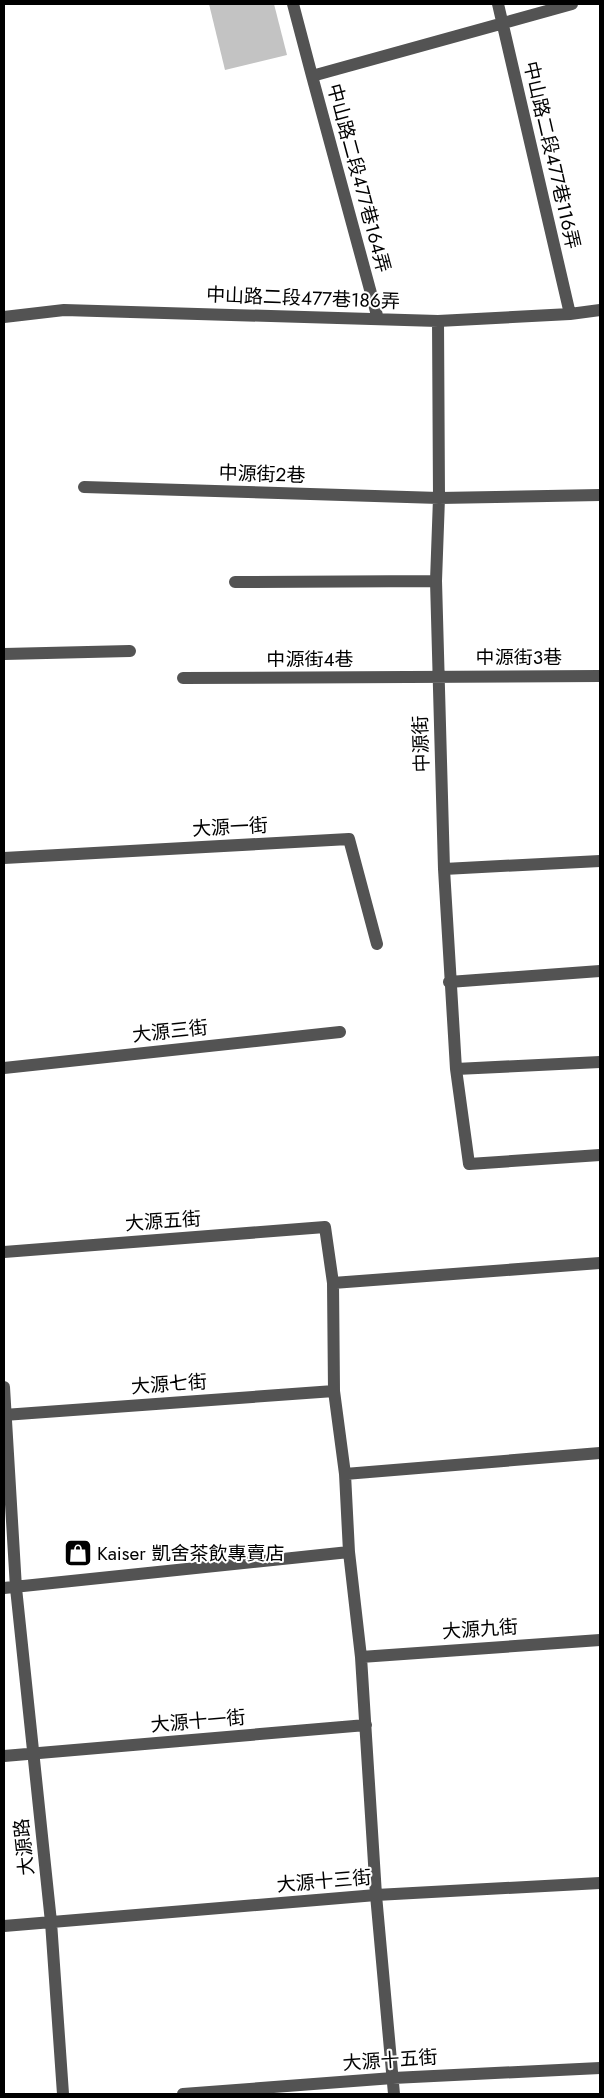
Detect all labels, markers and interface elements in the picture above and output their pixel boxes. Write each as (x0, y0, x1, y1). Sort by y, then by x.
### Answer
street label: 中山路二段477巷116弄 (517, 58, 587, 252)
street label: 中山路二段477巷164弄 (321, 81, 397, 275)
street label: 中山路二段477巷186弄 (206, 281, 400, 315)
street label: 中源街2巷 (218, 459, 306, 489)
street label: 中源街3巷 (476, 644, 562, 671)
street label: 中源街4巷 (266, 646, 354, 673)
street label: 中源街 (407, 715, 435, 773)
street label: 大源一街 (191, 812, 269, 842)
street label: 大源三街 (131, 1014, 209, 1048)
street label: 大源五街 (124, 1205, 202, 1237)
street label: 大源七街 (130, 1368, 208, 1400)
shop icon: Kaiser 凱舍茶飲專賣店 (63, 1538, 93, 1568)
place label: Kaiser 凱舍茶飲專賣店 (97, 1540, 284, 1567)
street label: 大源九街 (441, 1613, 519, 1645)
street label: 大源十一街 (149, 1703, 247, 1739)
street label: 大源路 (8, 1817, 40, 1877)
street label: 大源十三街 (275, 1863, 373, 1899)
street label: 大源十五街 (342, 2043, 438, 2077)

